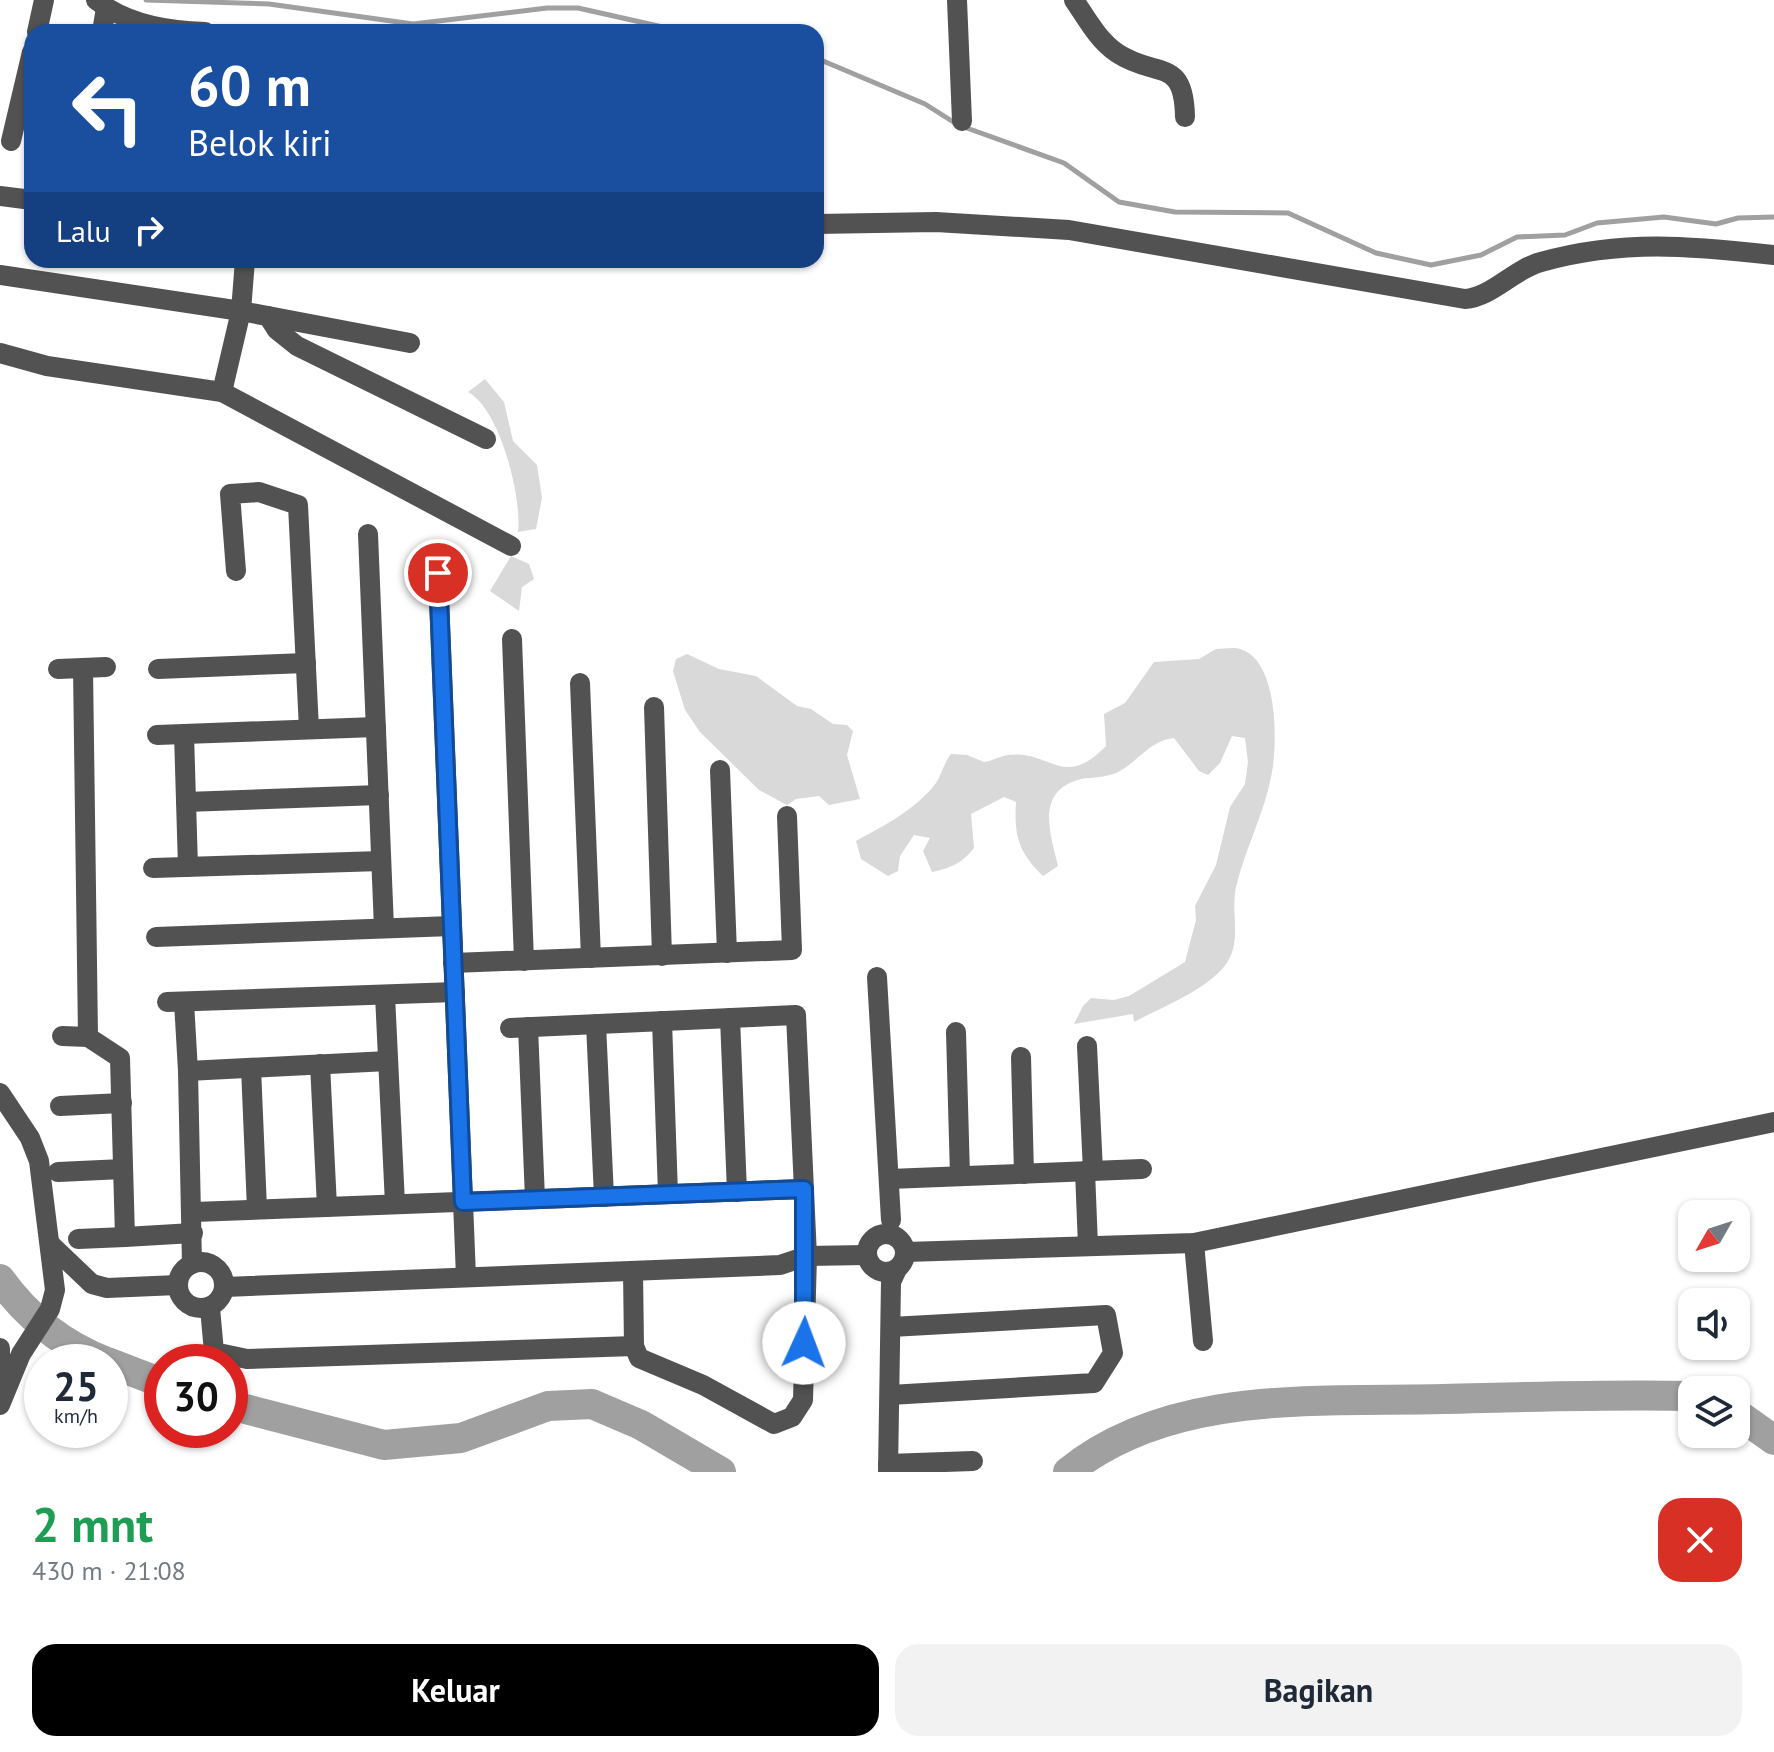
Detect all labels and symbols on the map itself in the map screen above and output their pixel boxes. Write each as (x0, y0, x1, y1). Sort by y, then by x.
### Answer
pin (404, 539, 472, 607)
north arrow (1678, 1200, 1750, 1272)
position arrow (762, 1301, 846, 1385)
speed limit sign: 30 (144, 1344, 248, 1448)

